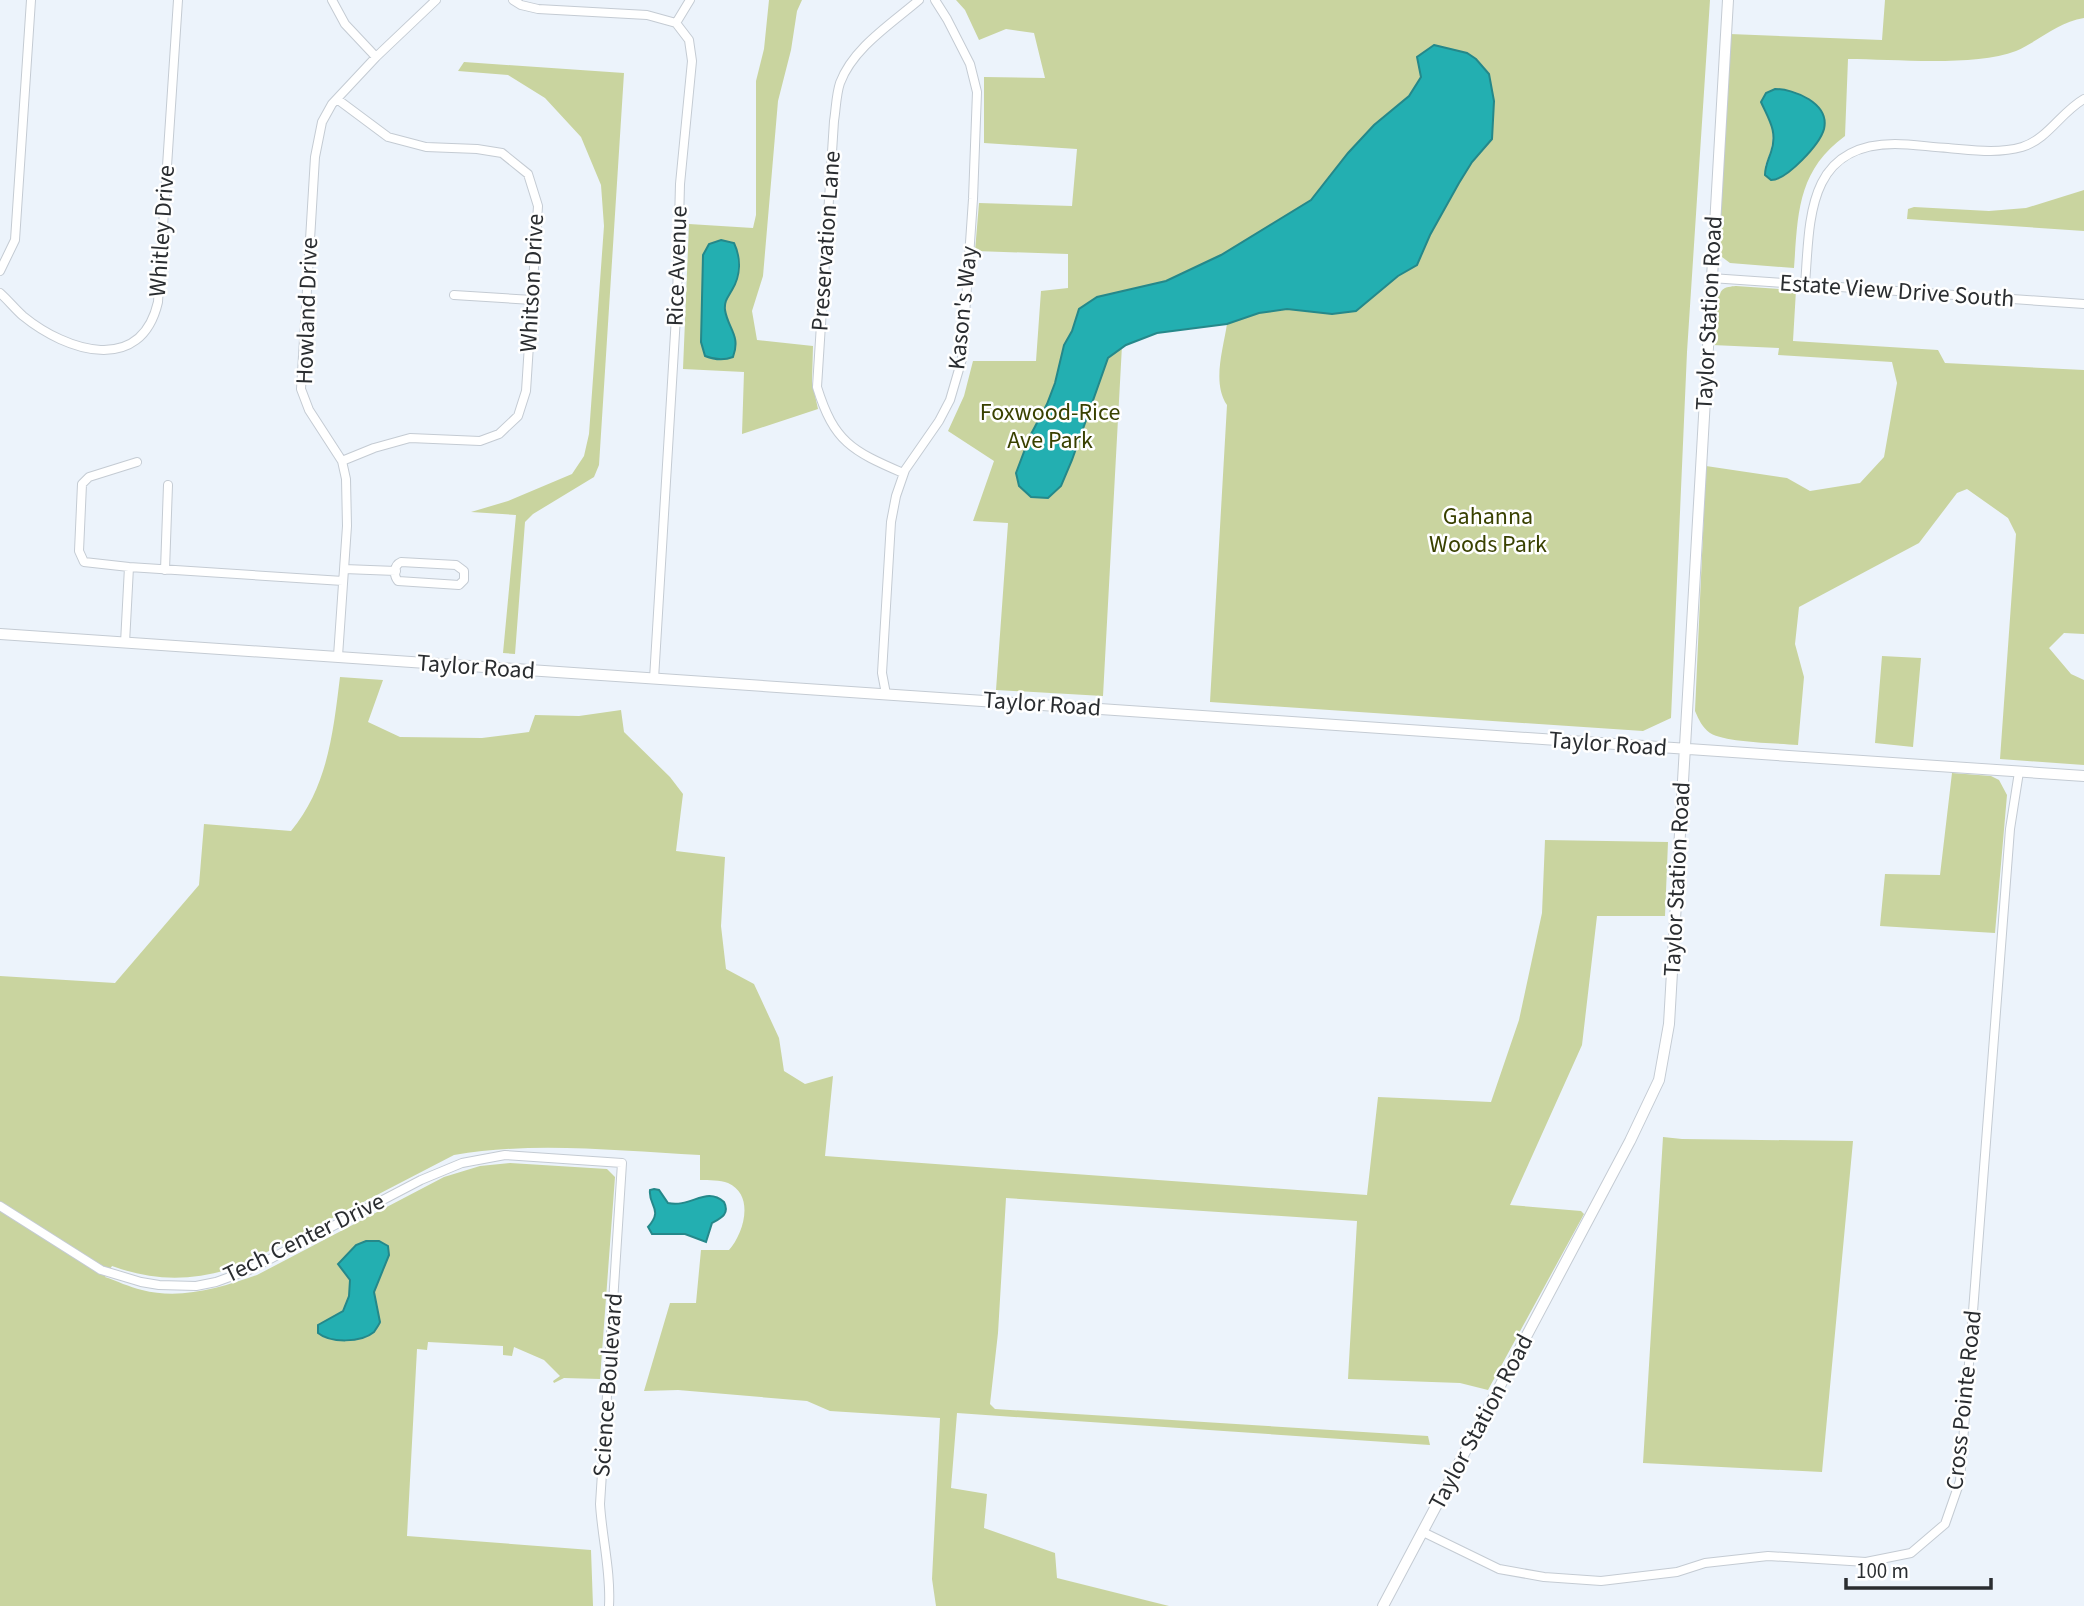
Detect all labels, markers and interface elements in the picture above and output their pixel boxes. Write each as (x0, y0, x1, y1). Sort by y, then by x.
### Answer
street label: Preservation Lane (802, 150, 850, 332)
street label: Whitley Drive (140, 164, 184, 298)
street label: Rice Avenue (657, 205, 697, 327)
street label: Whitson Drive (511, 213, 553, 353)
street label: Taylor Station Road (1686, 215, 1732, 411)
street label: Howland Drive (287, 237, 327, 385)
street label: Kason's Way (939, 244, 987, 372)
street label: Estate View Drive South (1778, 265, 2016, 317)
park label: Foxwood-Rice Ave Park (980, 395, 1120, 458)
park label: Gahanna Woods Park (1429, 499, 1547, 562)
street label: Taylor Road (416, 645, 536, 689)
street label: Taylor Road (982, 682, 1102, 726)
street label: Taylor Road (1548, 722, 1668, 766)
street label: Taylor Station Road (1654, 781, 1700, 977)
street label: Tech Center Drive (217, 1184, 391, 1292)
street label: Science Boulevard (584, 1292, 632, 1478)
street label: Cross Pointe Road (1937, 1308, 1991, 1492)
street label: Taylor Station Road (1420, 1328, 1542, 1516)
scale bar (1846, 1546, 1991, 1590)
text: 100 m (1856, 1556, 1909, 1586)

